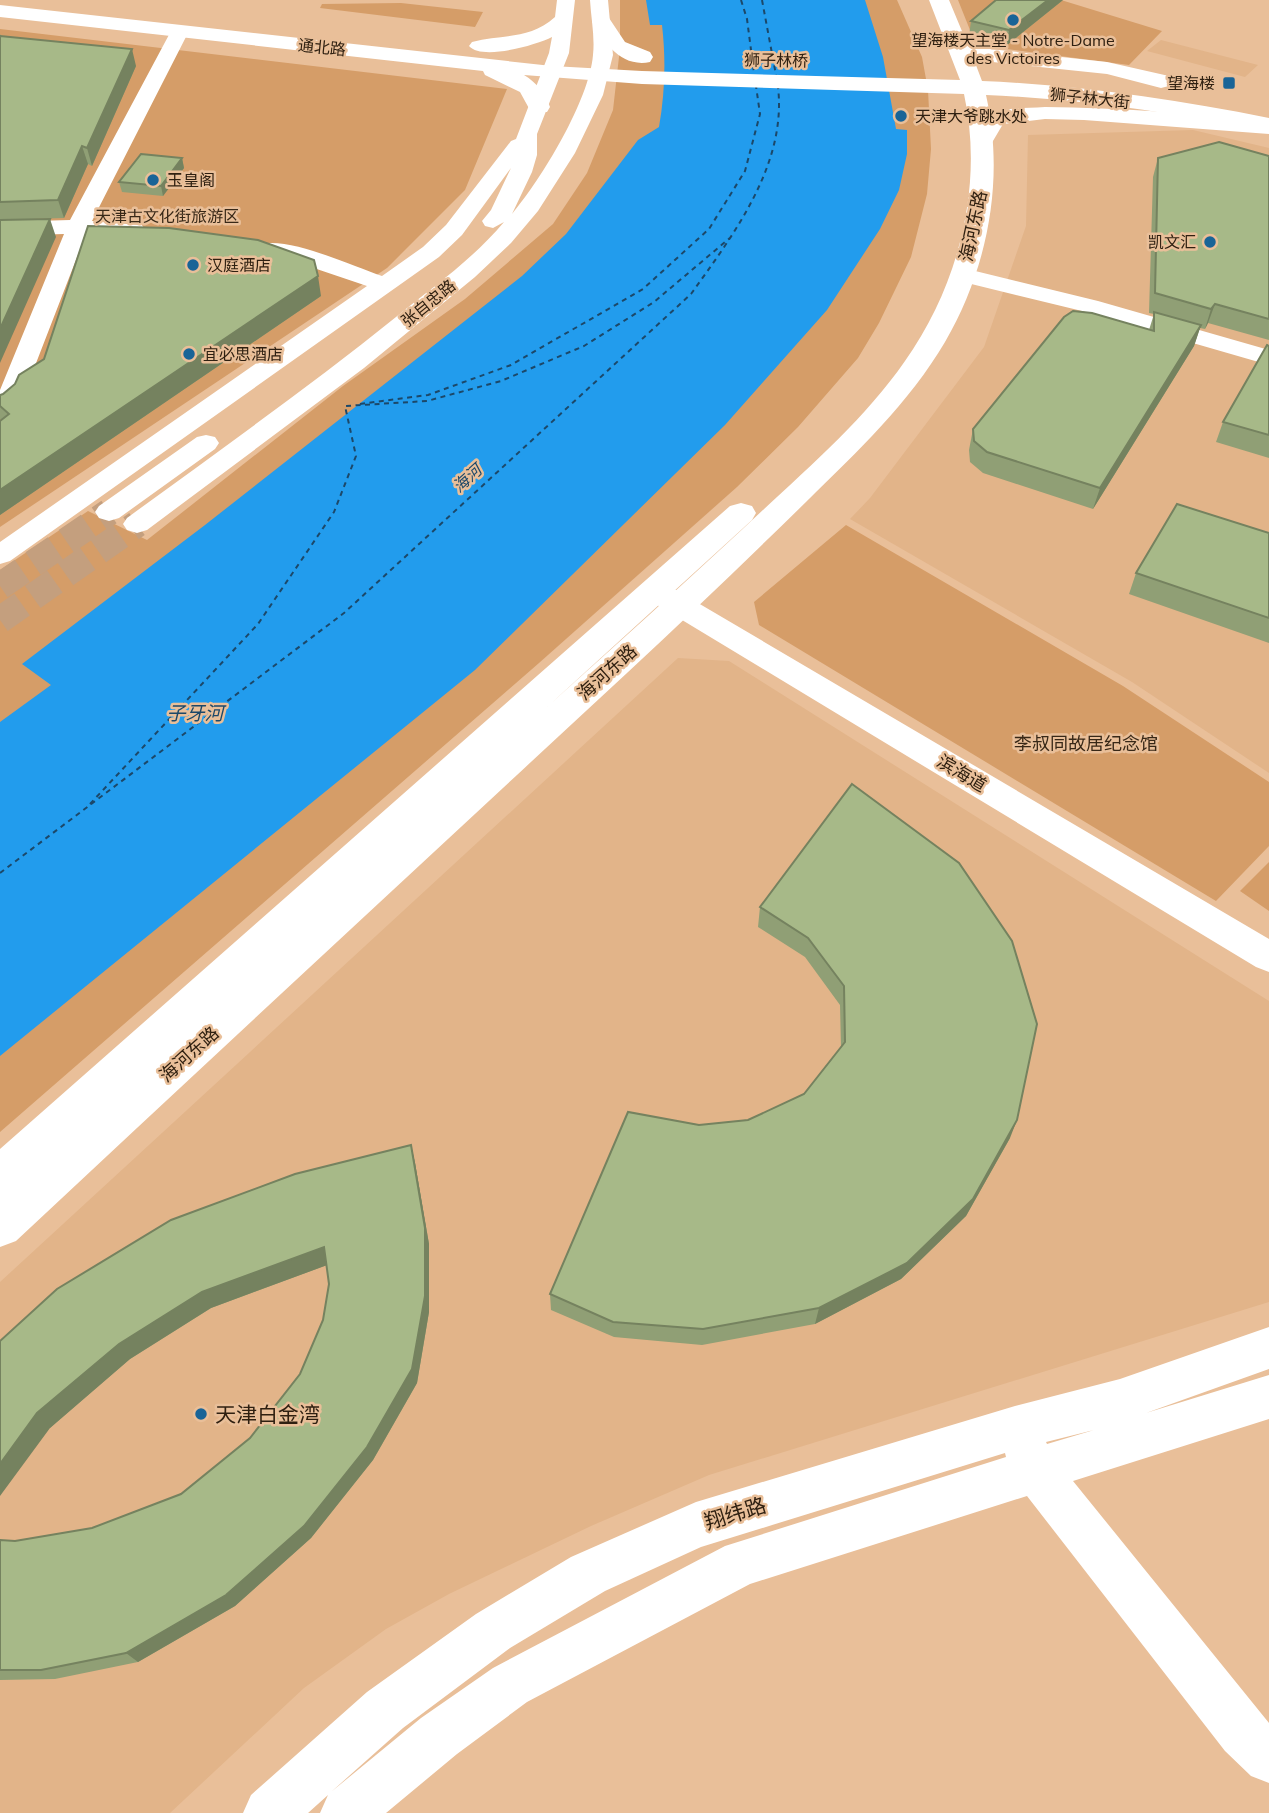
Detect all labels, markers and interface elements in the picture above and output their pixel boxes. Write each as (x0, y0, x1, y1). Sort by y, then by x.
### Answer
marker: 望海楼天主堂 - Notre-Dame des Victoires (1005, 12, 1021, 28)
place label: 望海楼天主堂 - Notre-Dame des Victoires (911, 30, 1115, 68)
street label: 通北路 (297, 35, 347, 59)
street label: 狮子林桥 (744, 49, 808, 71)
place label: 望海楼 (1167, 73, 1215, 93)
marker: 望海楼 (1221, 75, 1237, 91)
street label: 狮子林大街 (1049, 84, 1131, 112)
place label: 天津大爷跳水处 (915, 106, 1027, 126)
marker: 天津大爷跳水处 (893, 108, 909, 124)
place label: 玉皇阁 (167, 170, 215, 190)
marker: 玉皇阁 (145, 172, 161, 188)
street label: 海河东路 (954, 188, 992, 264)
park label: 天津古文化街旅游区 (95, 206, 239, 226)
place label: 凯文汇 (1148, 232, 1196, 252)
marker: 凯文汇 (1202, 234, 1218, 250)
place label: 汉庭酒店 (207, 255, 271, 275)
marker: 汉庭酒店 (185, 257, 201, 273)
street label: 张自忠路 (397, 275, 459, 331)
place label: 宜必思酒店 (203, 344, 283, 364)
marker: 宜必思酒店 (181, 346, 197, 362)
water label: 海河 (448, 458, 488, 496)
street label: 海河东路 (573, 639, 641, 705)
water label: 子牙河 (166, 701, 227, 725)
park label: 李叔同故居纪念馆 (1014, 732, 1158, 755)
street label: 滨海道 (933, 749, 991, 797)
street label: 海河东路 (155, 1021, 223, 1087)
place label: 天津白金湾 (215, 1401, 320, 1427)
marker: 天津白金湾 (193, 1406, 209, 1422)
street label: 翔纬路 (701, 1491, 769, 1535)

